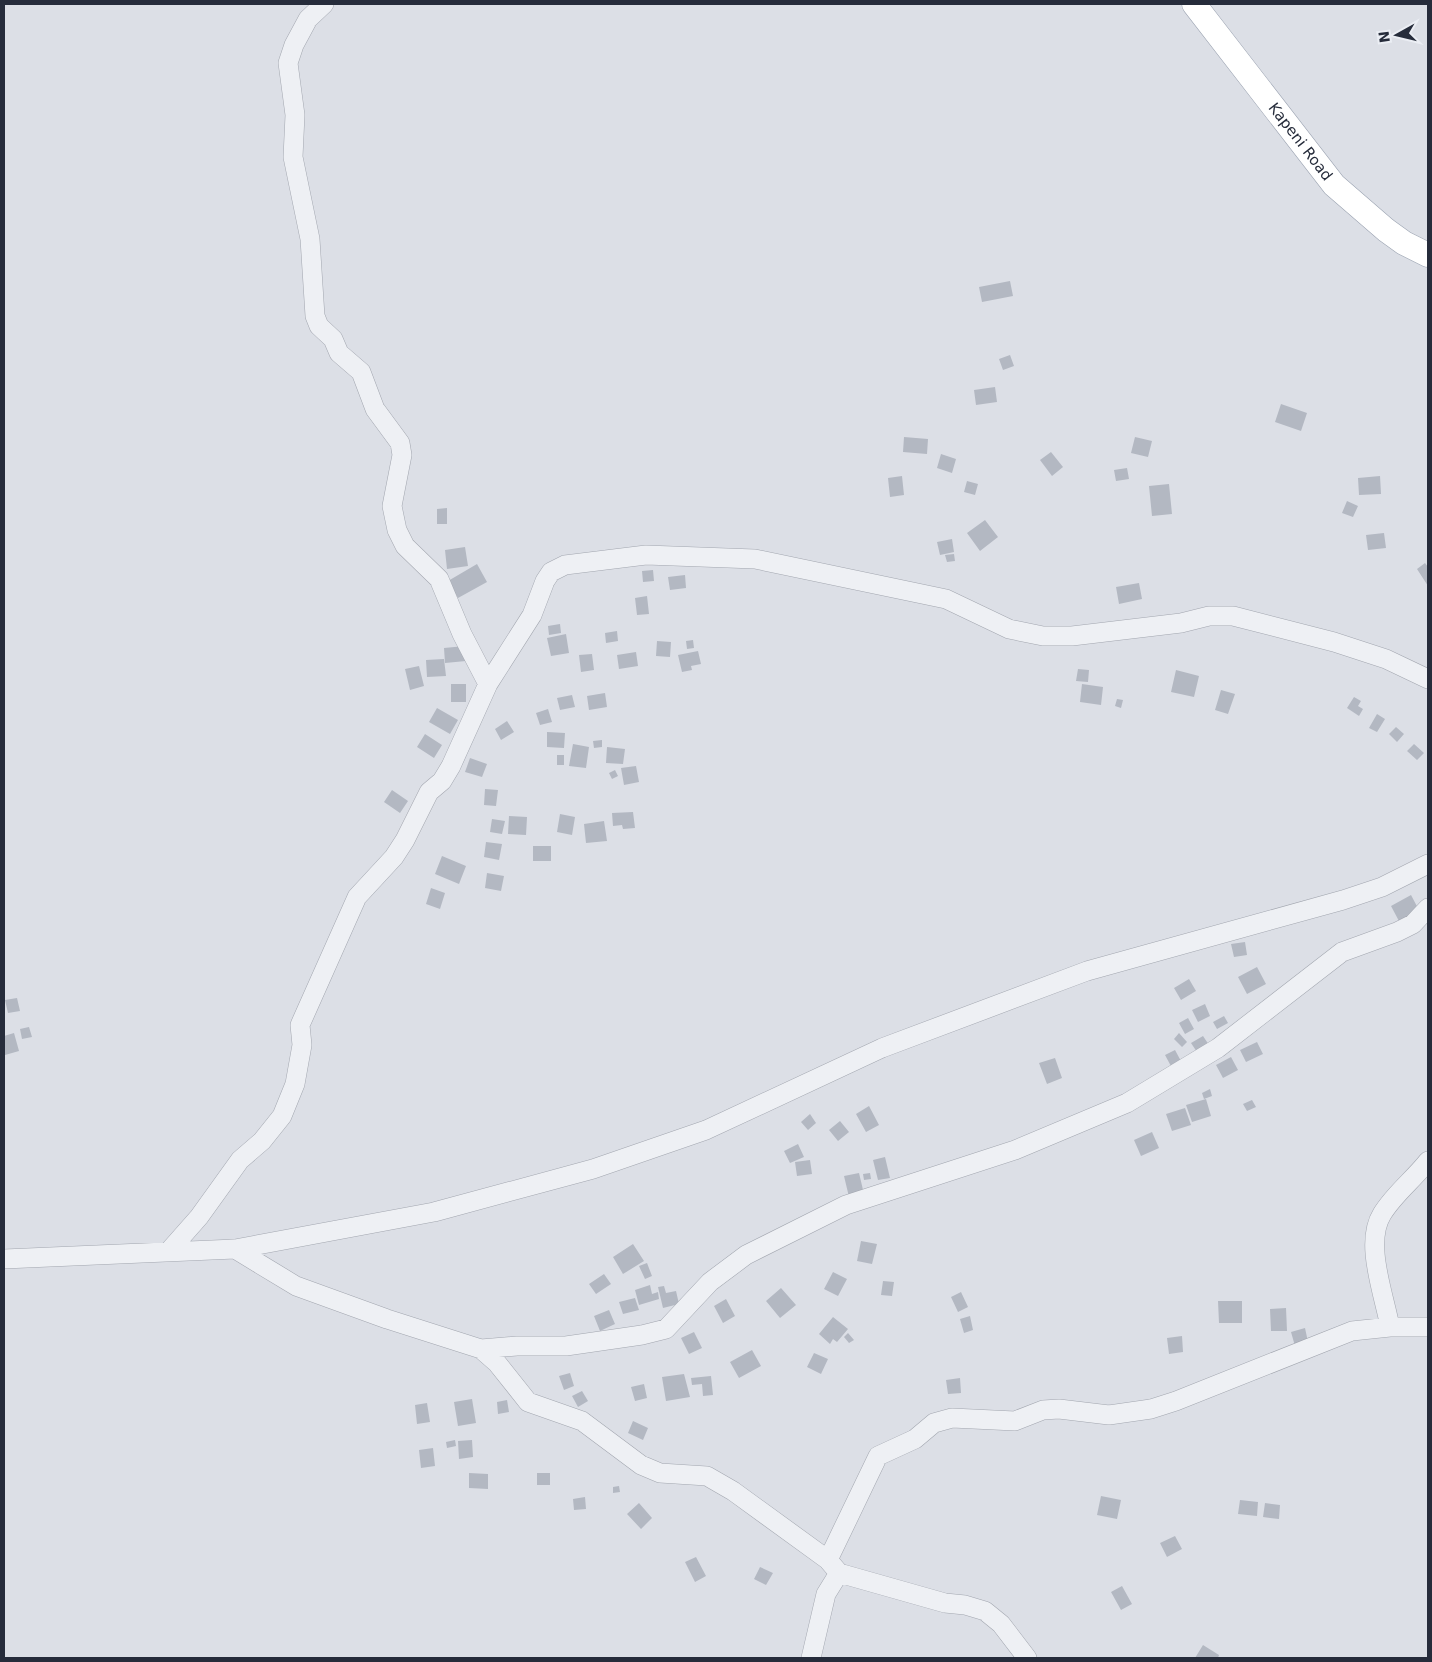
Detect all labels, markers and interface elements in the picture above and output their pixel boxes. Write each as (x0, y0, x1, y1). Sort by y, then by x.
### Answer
north arrow (1372, 10, 1422, 60)
text: N (1375, 30, 1393, 44)
street label: Kapeni Road (1265, 99, 1336, 184)

